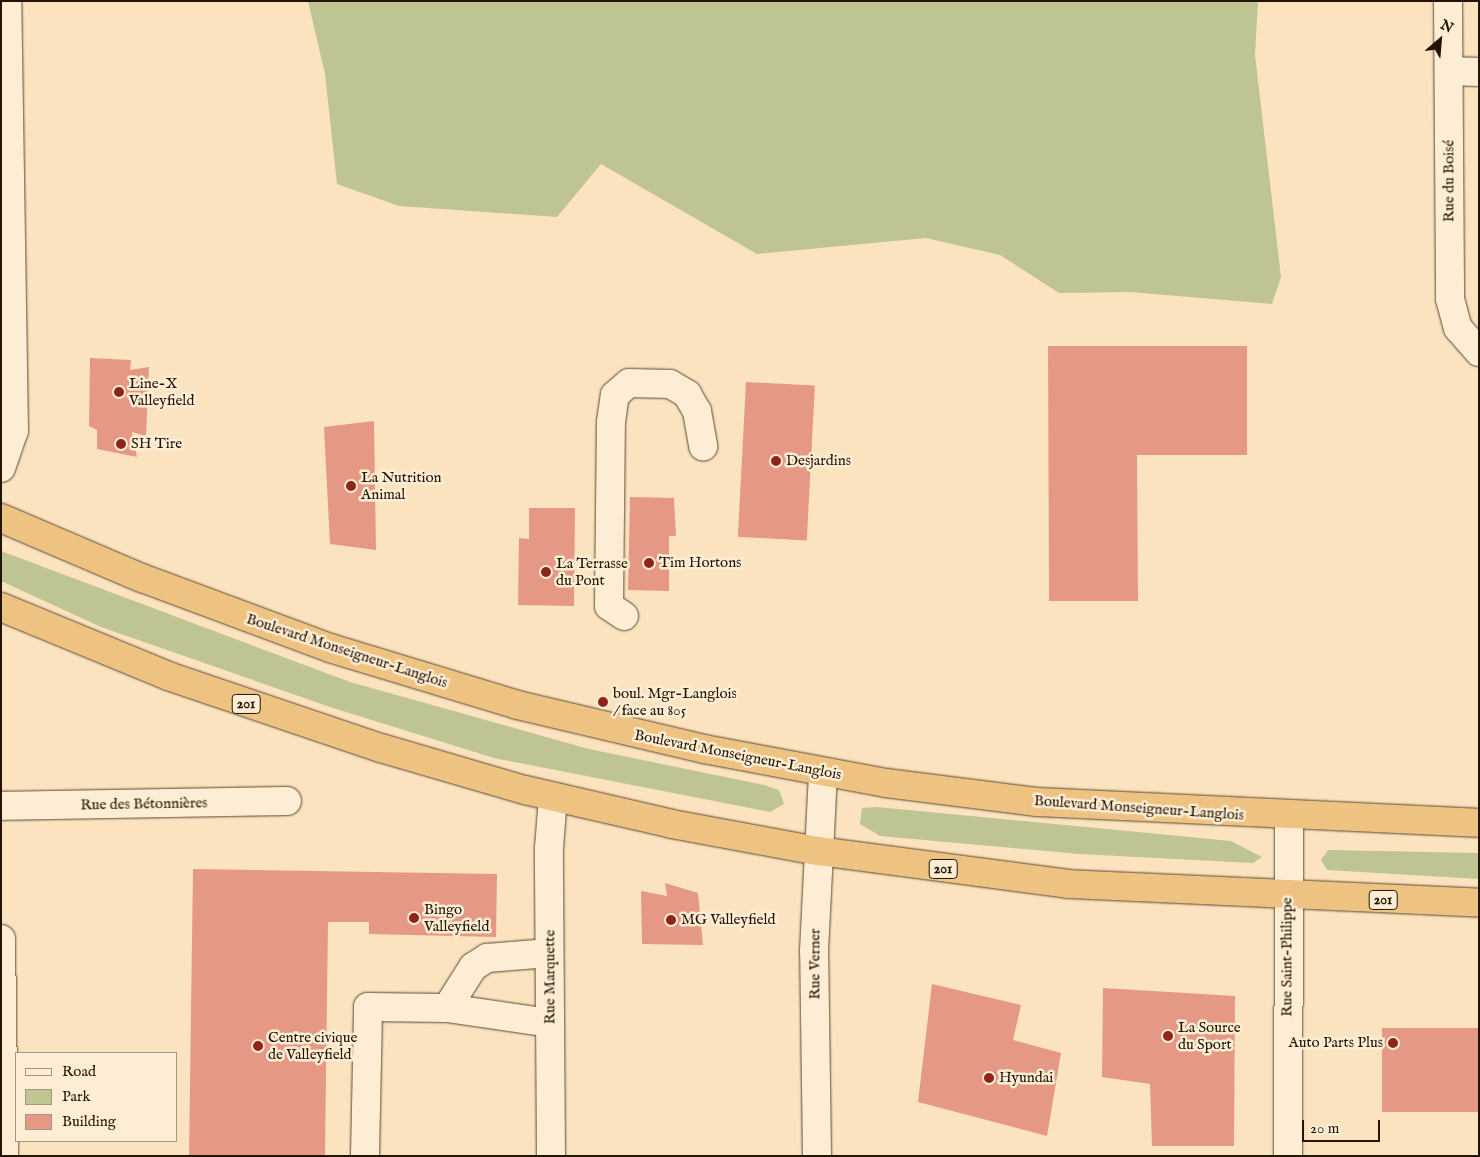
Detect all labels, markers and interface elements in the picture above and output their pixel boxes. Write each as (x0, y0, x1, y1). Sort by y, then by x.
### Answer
north arrow (1415, 15, 1465, 65)
text: N (1437, 16, 1456, 37)
street label: Rue du Boisé (1440, 140, 1458, 222)
place label: Line-X Valleyfield (129, 374, 194, 409)
marker: Line-X Valleyfield (113, 386, 125, 398)
place label: SH Tire (131, 435, 182, 453)
marker: SH Tire (115, 438, 127, 450)
place label: Desjardins (786, 452, 851, 470)
marker: Desjardins (770, 455, 782, 467)
place label: La Nutrition Animal (361, 468, 442, 503)
marker: La Nutrition Animal (345, 480, 357, 492)
place label: La Terrasse du Pont (556, 554, 628, 589)
place label: Tim Hortons (659, 554, 741, 572)
marker: Tim Hortons (643, 557, 655, 569)
marker: La Terrasse du Pont (540, 566, 552, 578)
street label: Boulevard Monseigneur-Langlois (244, 610, 450, 692)
place label: boul. Mgr-Langlois / face au 805 (613, 684, 737, 719)
road number: 201 (231, 692, 261, 716)
marker: boul. Mgr-Langlois / face au 805 (597, 696, 609, 708)
street label: Boulevard Monseigneur-Langlois (633, 726, 843, 784)
street label: Boulevard Monseigneur-Langlois (1033, 792, 1245, 824)
street label: Rue des Bétonnières (80, 794, 208, 814)
road number: 201 (928, 858, 958, 881)
road number: 201 (1368, 888, 1398, 912)
street label: Rue Saint-Philippe (1278, 897, 1296, 1017)
place label: Bingo Valleyfield (424, 900, 489, 935)
place label: MG Valleyfield (681, 911, 776, 929)
marker: Bingo Valleyfield (408, 912, 420, 924)
marker: MG Valleyfield (665, 914, 677, 926)
street label: Rue Verner (806, 928, 824, 1000)
street label: Rue Marquette (541, 930, 559, 1024)
place label: La Source du Sport (1178, 1018, 1241, 1053)
place label: Centre civique de Valleyfield (268, 1028, 357, 1063)
marker: La Source du Sport (1162, 1030, 1174, 1042)
place label: Auto Parts Plus (1289, 1034, 1383, 1052)
marker: Auto Parts Plus (1387, 1037, 1399, 1049)
marker: Centre civique de Valleyfield (252, 1040, 264, 1052)
legend (15, 1052, 178, 1142)
text: Road (62, 1062, 96, 1081)
place label: Hyundai (999, 1069, 1053, 1087)
marker: Hyundai (983, 1072, 995, 1084)
text: Park (62, 1087, 91, 1106)
scale bar (1305, 1110, 1382, 1142)
text: Building (62, 1112, 116, 1131)
text: 20 m (1310, 1119, 1339, 1138)

